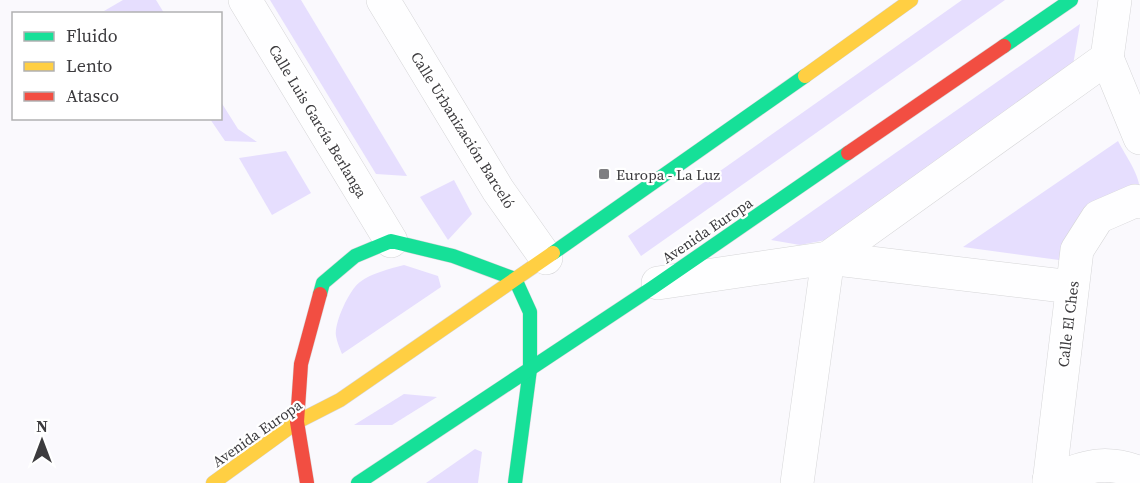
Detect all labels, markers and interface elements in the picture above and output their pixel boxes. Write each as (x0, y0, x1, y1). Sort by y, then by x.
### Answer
legend (12, 12, 222, 120)
text: Fluido (66, 23, 118, 48)
street label: Calle Luis García Berlanga (264, 40, 372, 202)
street label: Calle Urbanización Barceló (406, 48, 520, 212)
text: Lento (66, 53, 113, 78)
text: Atasco (66, 83, 119, 108)
place label: Europa - La Luz (616, 164, 720, 185)
marker: Europa - La Luz (597, 167, 611, 181)
street label: Avenida Europa (657, 192, 757, 268)
street label: Calle El Ches (1052, 280, 1084, 368)
street label: Avenida Europa (208, 394, 306, 472)
north arrow (12, 411, 72, 471)
text: N (36, 415, 48, 437)

